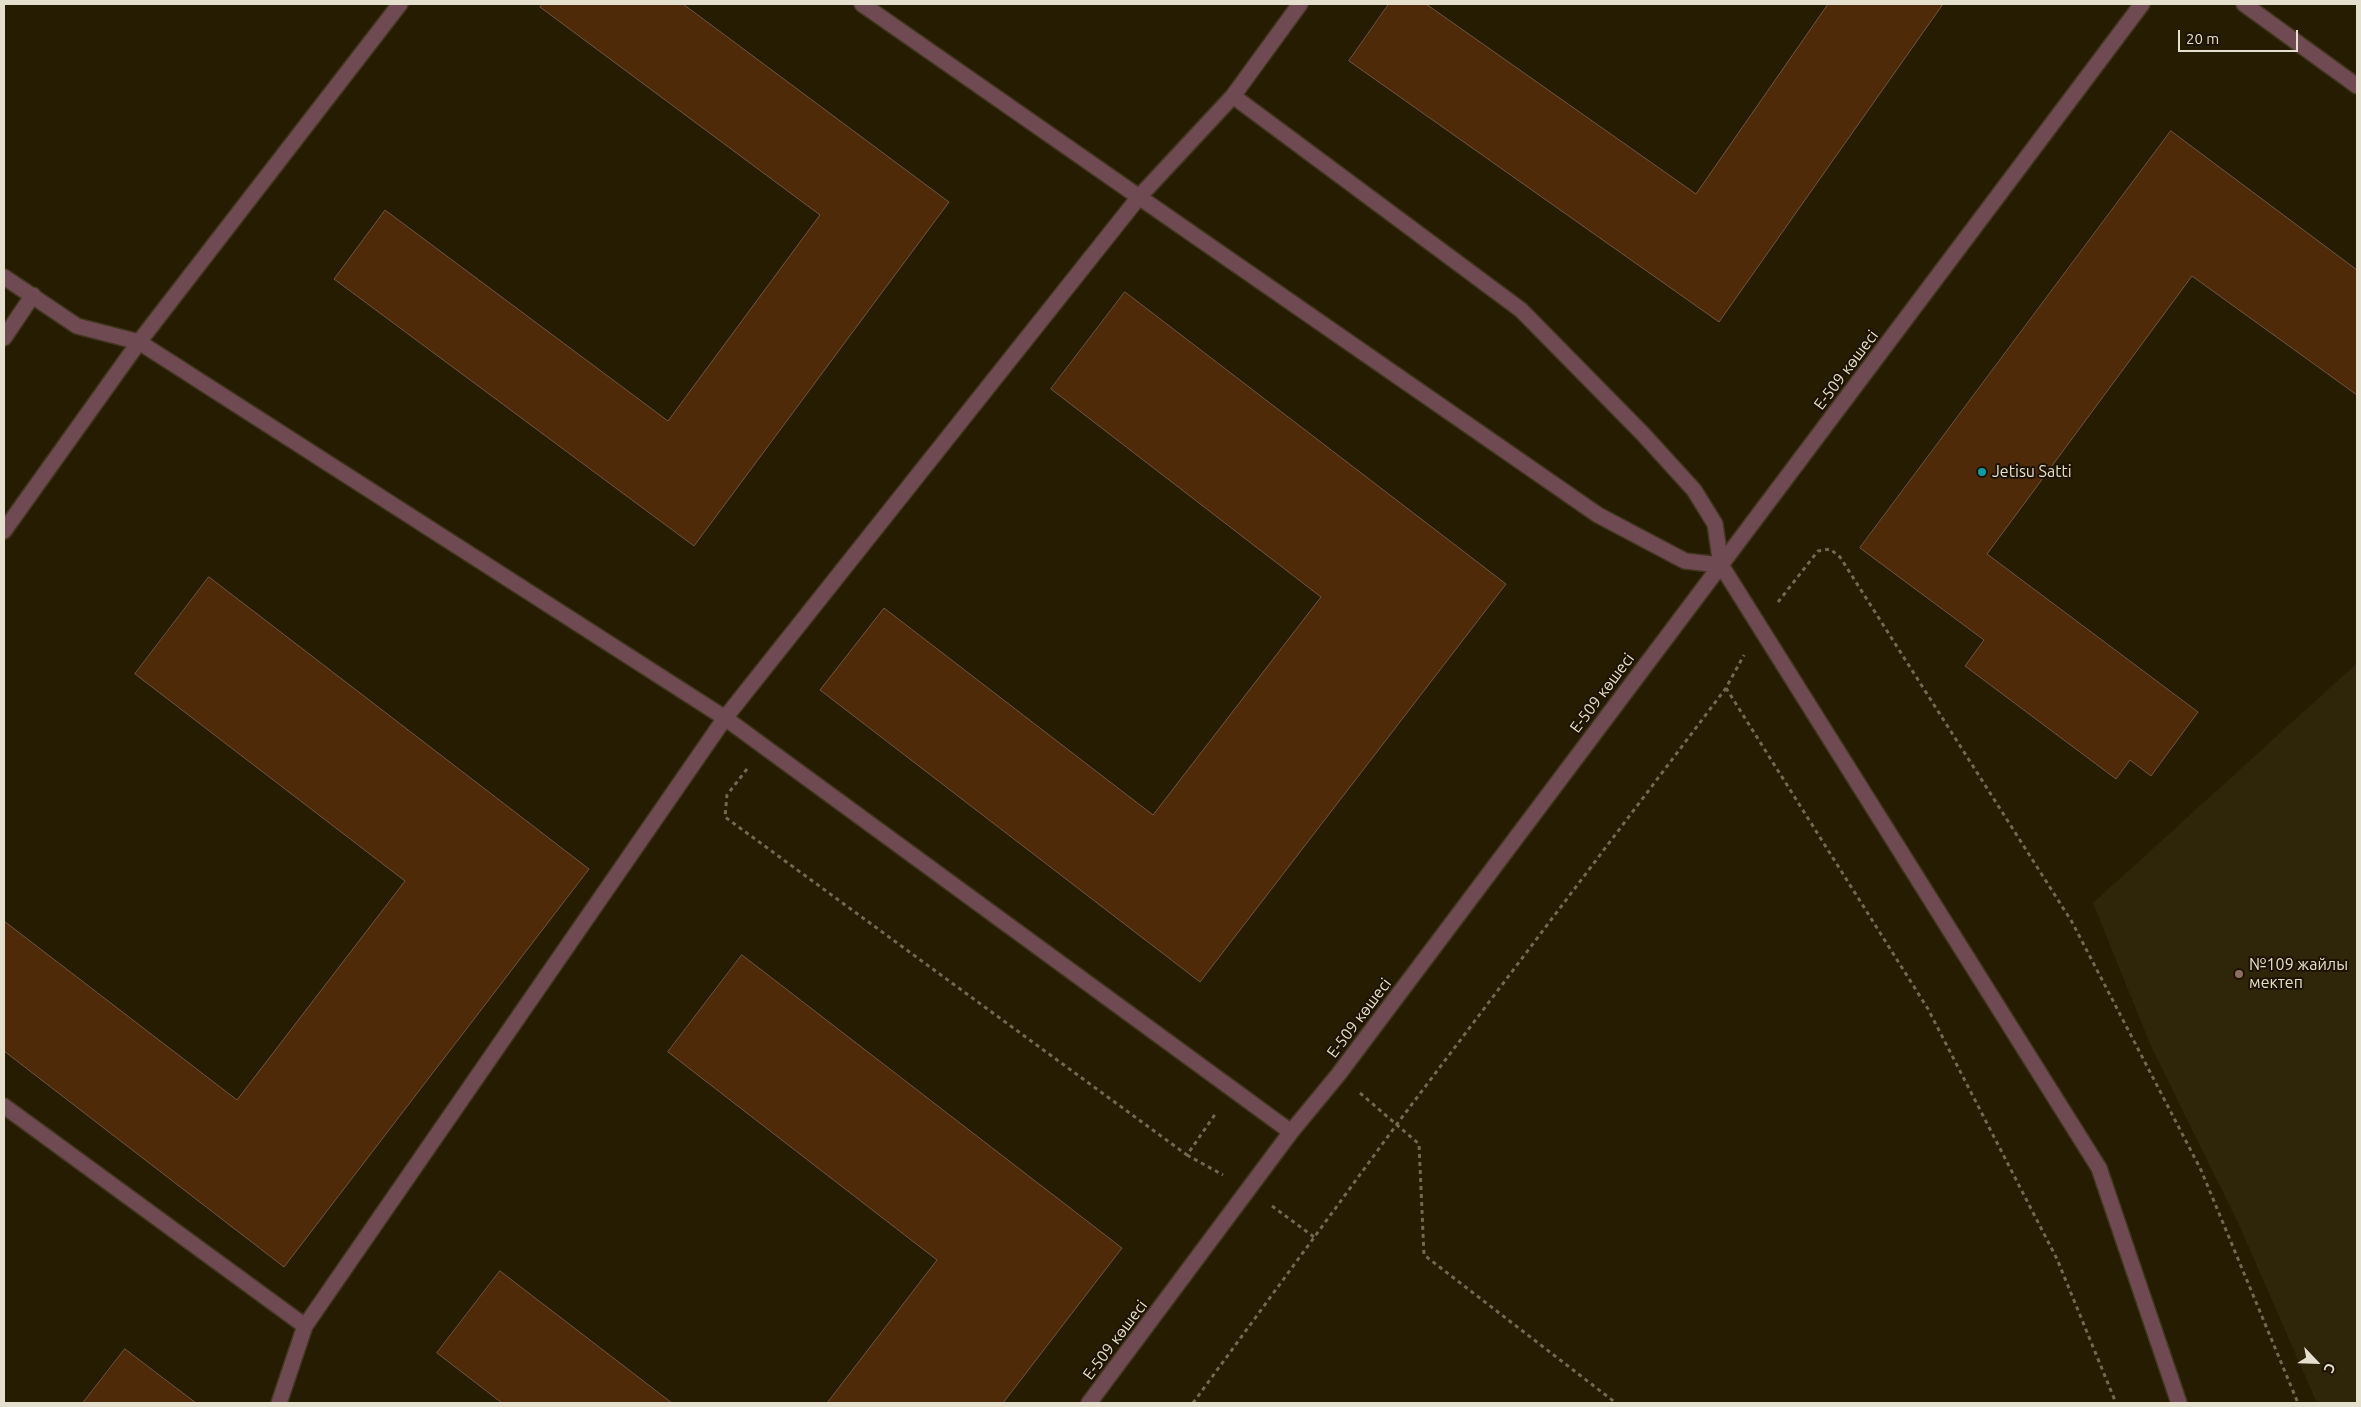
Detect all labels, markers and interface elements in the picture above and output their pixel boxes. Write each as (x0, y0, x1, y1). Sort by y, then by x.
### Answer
scale bar (2181, 20, 2301, 52)
text: 20 m (2186, 30, 2219, 47)
street label: Е-509 көшесі (1810, 326, 1882, 414)
place label: Jetisu Satti (1992, 462, 2072, 482)
marker: Jetisu Satti (1976, 466, 1988, 478)
street label: Е-509 көшесі (1566, 649, 1638, 737)
place label: №109 жайлы мектеп (2249, 955, 2348, 993)
marker: №109 жайлы мектеп (2233, 968, 2245, 980)
street label: Е-509 көшесі (1323, 974, 1395, 1062)
street label: Е-509 көшесі (1079, 1296, 1151, 1384)
north arrow (2291, 1337, 2341, 1387)
text: С (2321, 1361, 2339, 1375)

